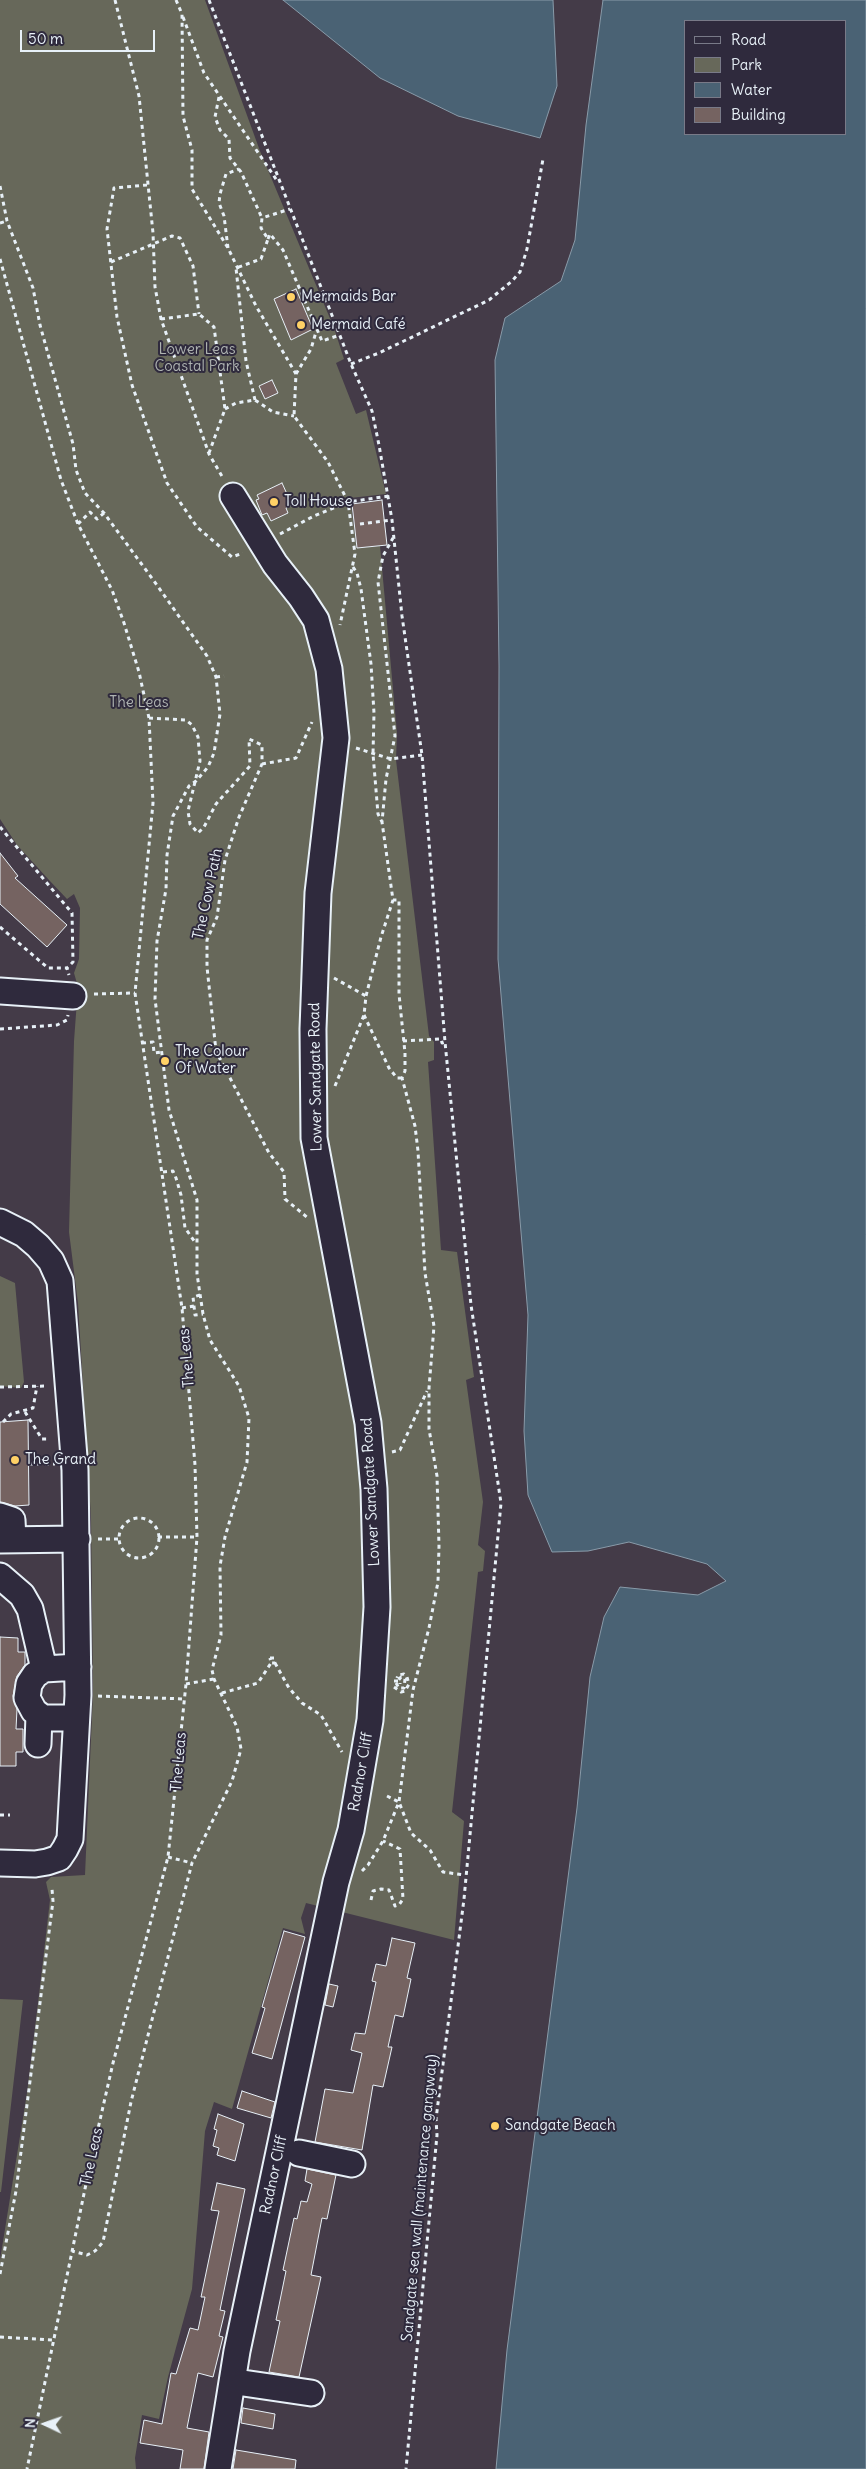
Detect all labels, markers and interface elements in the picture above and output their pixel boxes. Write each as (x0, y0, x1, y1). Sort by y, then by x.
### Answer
scale bar (22, 20, 158, 52)
legend (684, 20, 846, 135)
text: 50 m (28, 29, 63, 48)
text: Road (731, 30, 766, 49)
text: Park (731, 55, 762, 74)
text: Water (731, 80, 772, 99)
text: Building (731, 105, 786, 124)
place label: Mermaids Bar (301, 288, 396, 306)
marker: Mermaids Bar (285, 291, 297, 303)
place label: Mermaid Café (311, 316, 406, 334)
marker: Mermaid Café (295, 319, 307, 331)
park label: Lower Leas Coastal Park (154, 341, 240, 376)
place label: Toll House (284, 493, 352, 511)
marker: Toll House (268, 496, 280, 508)
park label: The Leas (109, 694, 169, 712)
street label: The Cow Path (190, 847, 226, 941)
street label: Lower Sandgate Road (306, 1002, 326, 1152)
place label: The Colour Of Water (175, 1043, 248, 1078)
marker: The Colour Of Water (159, 1055, 171, 1067)
street label: The Leas (175, 1328, 199, 1388)
street label: Lower Sandgate Road (358, 1417, 384, 1567)
place label: The Grand (25, 1451, 96, 1469)
marker: The Grand (9, 1454, 21, 1466)
street label: Radnor Cliff (345, 1731, 377, 1813)
street label: The Leas (167, 1732, 191, 1792)
street label: Sandgate sea wall (maintenance gangway) (398, 2054, 442, 2342)
place label: Sandgate Beach (505, 2117, 616, 2135)
marker: Sandgate Beach (489, 2120, 501, 2132)
street label: The Leas (77, 2126, 107, 2188)
street label: Radnor Cliff (257, 2134, 291, 2216)
north arrow (20, 2399, 70, 2449)
text: N (21, 2418, 39, 2429)

